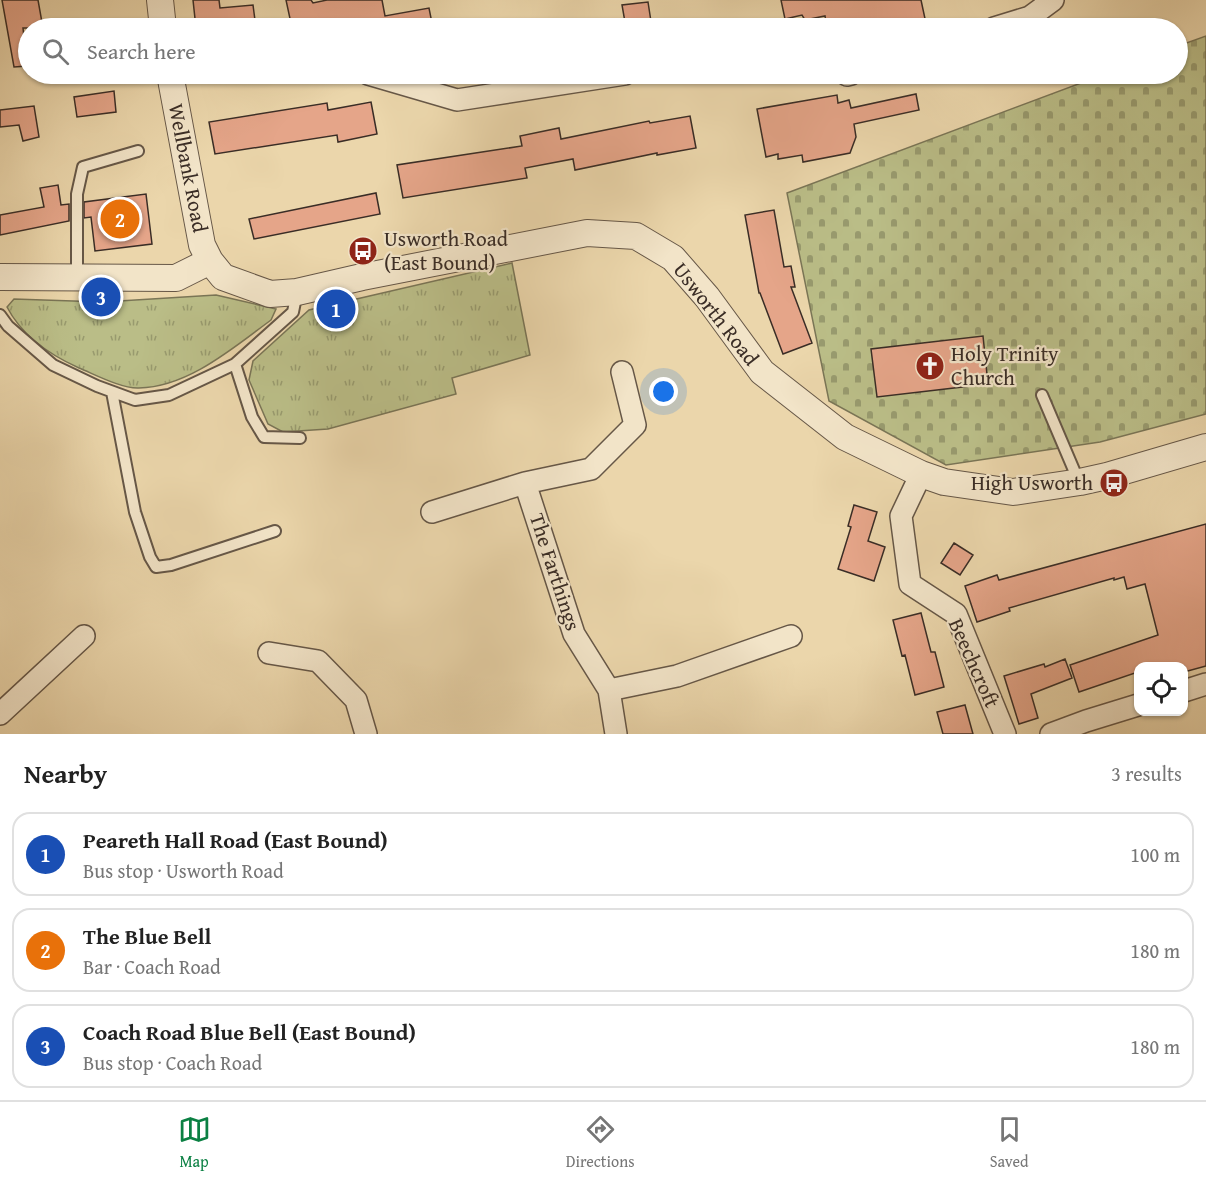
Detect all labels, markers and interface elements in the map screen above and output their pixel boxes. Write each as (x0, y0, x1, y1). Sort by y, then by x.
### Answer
search box (18, 18, 1188, 84)
icon: search (39, 35, 72, 68)
text: Search here (87, 35, 196, 67)
street label: Wellbank Road (161, 101, 216, 236)
pin: 2 (100, 196, 140, 242)
place label: Usworth Road (East Bound) (384, 223, 509, 278)
bus stop icon: Usworth Road (East Bound) (347, 235, 379, 267)
street label: Usworth Road (666, 255, 767, 373)
pin: 3 (82, 274, 120, 320)
pin: 1 (316, 286, 356, 332)
place label: Holy Trinity Church (951, 338, 1059, 393)
church icon: Holy Trinity Church (914, 350, 946, 382)
your location (649, 377, 678, 406)
place label: High Usworth (971, 467, 1093, 498)
bus stop icon: High Usworth (1098, 467, 1130, 499)
street label: The Farthings (522, 509, 589, 635)
street label: Beechcroft (941, 613, 1008, 713)
map controls (1134, 662, 1188, 716)
button: locate (1134, 662, 1188, 716)
text: Nearby (24, 754, 107, 793)
text: 3 results (1111, 759, 1182, 788)
text: Peareth Hall Road (East Bound) (83, 824, 388, 856)
text: 1 (40, 840, 51, 869)
text: 100 m (1130, 840, 1180, 869)
text: Bus stop · Usworth Road (83, 856, 284, 885)
text: The Blue Bell (83, 920, 211, 952)
text: 2 (40, 936, 51, 965)
text: 180 m (1130, 936, 1180, 965)
text: Bar · Coach Road (83, 952, 221, 981)
text: Coach Road Blue Bell (East Bound) (83, 1016, 416, 1048)
text: 3 (40, 1032, 51, 1061)
text: 180 m (1130, 1032, 1180, 1061)
text: Bus stop · Coach Road (83, 1048, 262, 1077)
tab: Map (178, 1113, 211, 1173)
tab: Directions (566, 1113, 635, 1173)
tab: Saved (990, 1113, 1028, 1173)

